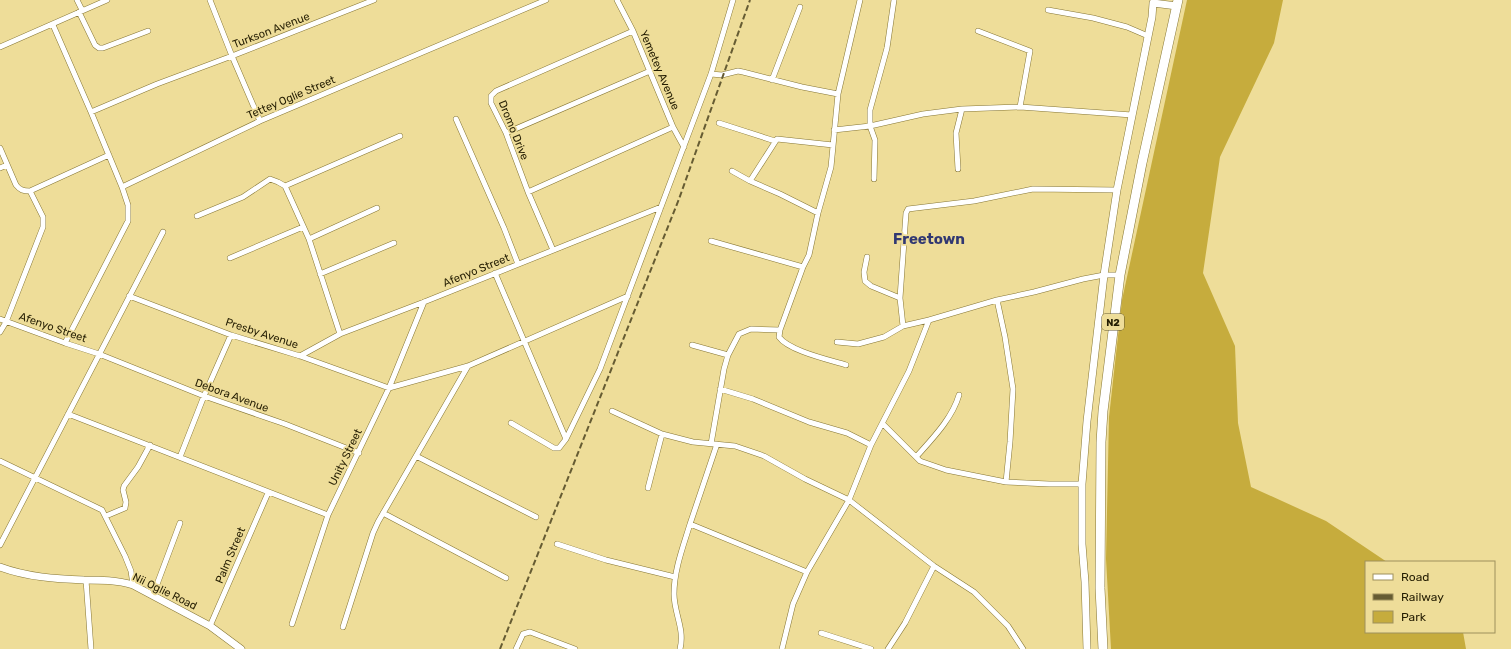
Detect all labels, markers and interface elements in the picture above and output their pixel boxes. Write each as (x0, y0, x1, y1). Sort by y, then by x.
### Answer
street label: Turkson Avenue (231, 10, 312, 51)
street label: Yemetey Avenue (637, 28, 682, 112)
street label: Tettey Oglie Street (245, 73, 338, 122)
street label: Dromo Drive (496, 98, 531, 162)
district label: Freetown (893, 230, 965, 248)
street label: Afenyo Street (441, 251, 512, 290)
street label: Afenyo Street (17, 310, 89, 345)
road number: N2 (1102, 314, 1124, 330)
street label: Presby Avenue (224, 316, 300, 351)
street label: Debora Avenue (193, 376, 271, 415)
street label: Unity Street (326, 426, 365, 488)
street label: Palm Street (213, 524, 248, 585)
legend (1365, 561, 1495, 633)
street label: Nii Oglie Road (131, 570, 199, 613)
text: Road (1401, 570, 1429, 584)
text: Railway (1401, 590, 1444, 604)
text: Park (1401, 610, 1427, 624)

